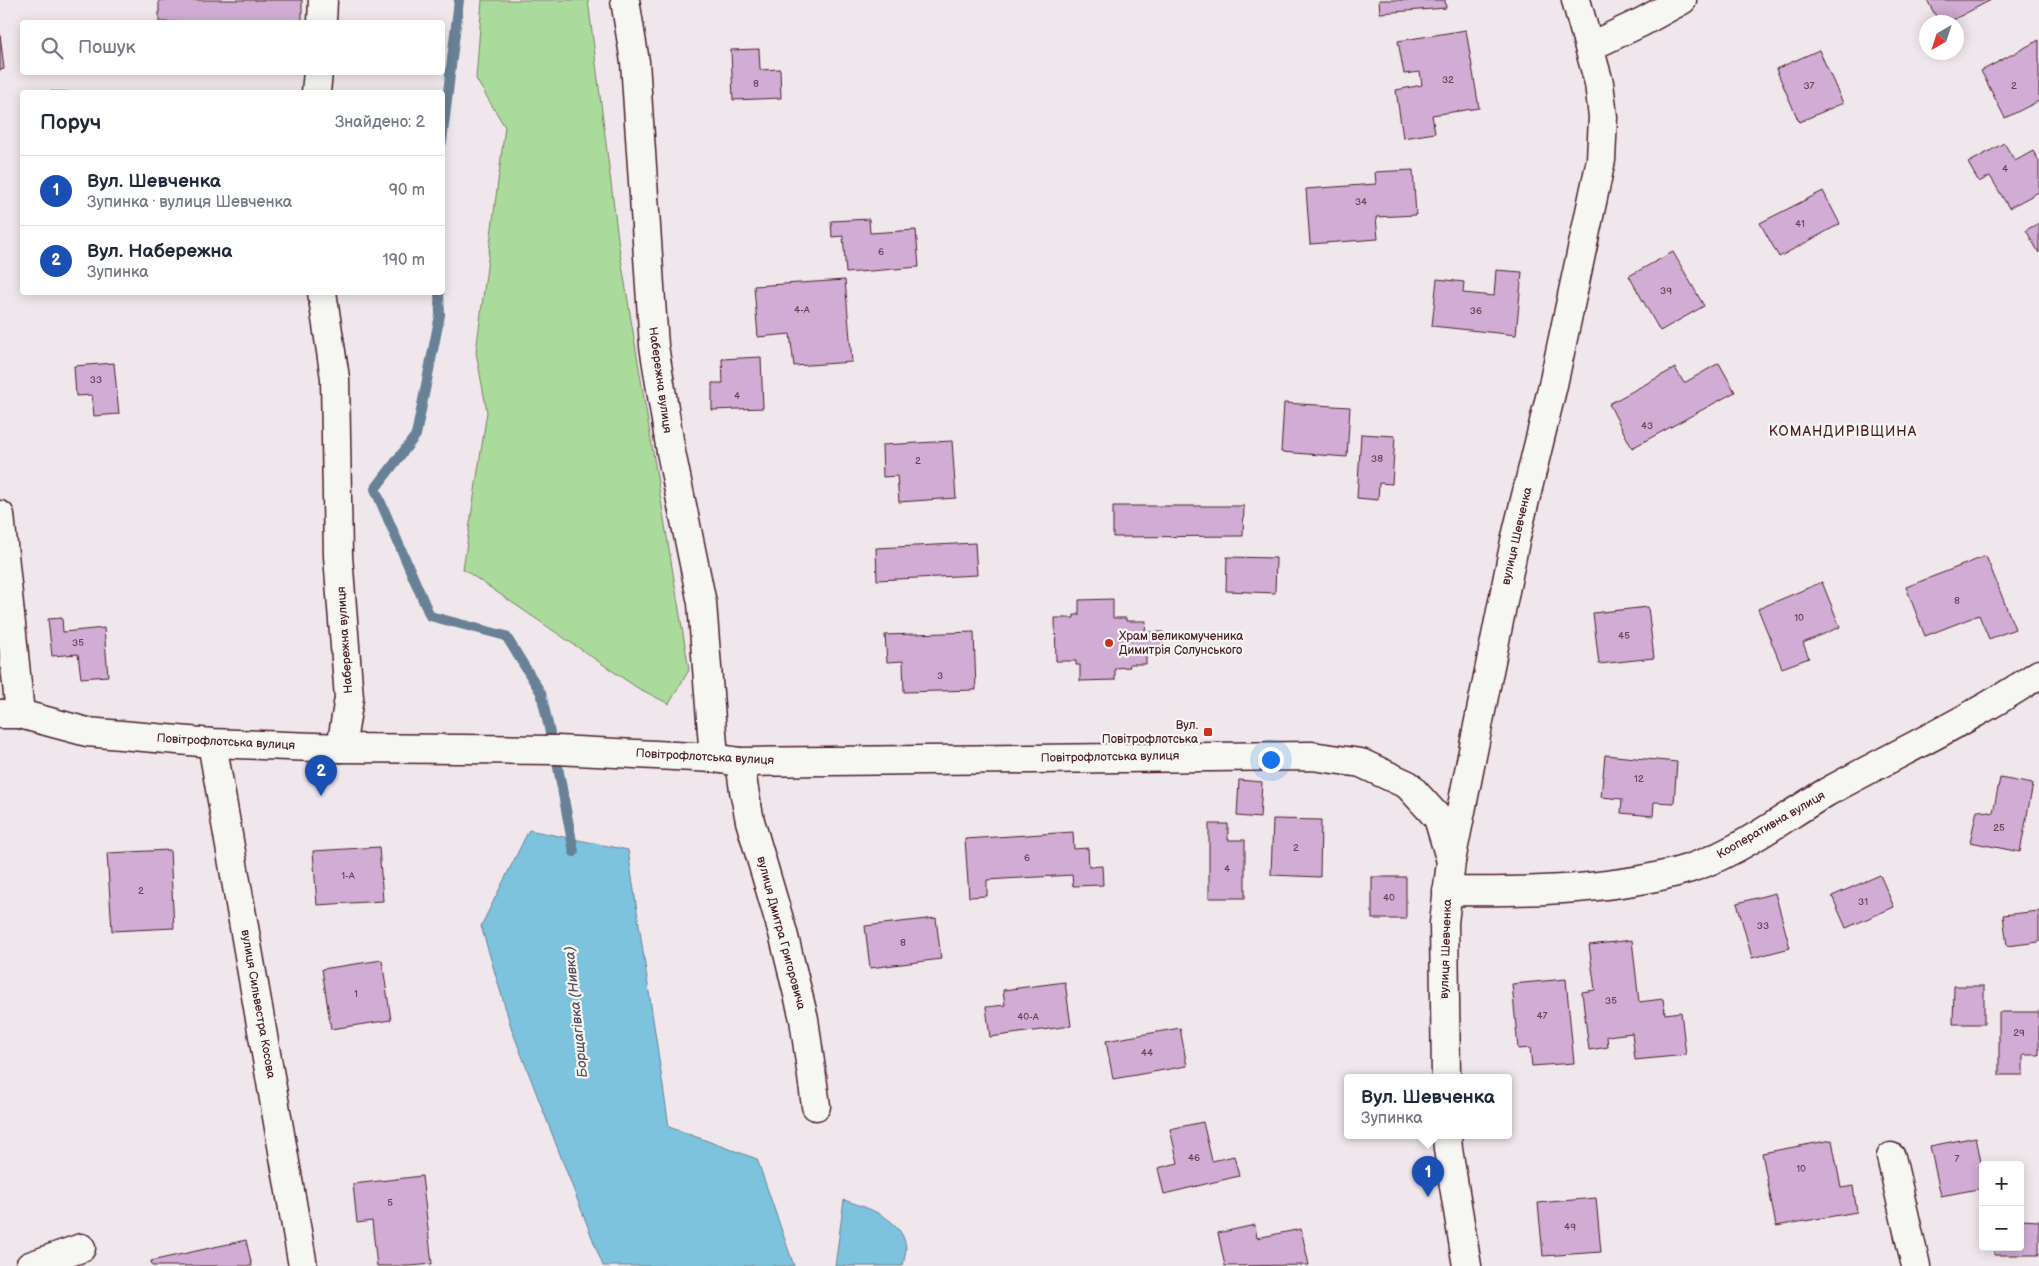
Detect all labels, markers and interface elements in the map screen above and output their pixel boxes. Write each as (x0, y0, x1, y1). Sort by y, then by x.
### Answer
north arrow (1919, 15, 1964, 60)
search box (20, 20, 445, 75)
icon: search (38, 34, 66, 62)
text: Пошук (78, 36, 136, 59)
house number: 32 (1442, 74, 1454, 86)
house number: 8 (753, 78, 759, 90)
house number: 37 (1803, 80, 1815, 92)
house number: 2 (2011, 80, 2017, 92)
text: Поруч (40, 110, 101, 135)
text: Знайдено: 2 (335, 113, 425, 132)
house number: 4 (2002, 163, 2008, 175)
text: Вул. Шевченка (87, 170, 221, 193)
text: 1 (53, 181, 59, 200)
text: 90 m (389, 181, 425, 200)
text: Зупинка · вулиця Шевченка (87, 193, 292, 212)
house number: 34 (1355, 196, 1367, 208)
house number: 41 (1795, 218, 1805, 230)
text: Вул. Набережна (87, 240, 232, 263)
house number: 6 (878, 246, 884, 258)
text: 2 (51, 251, 61, 270)
text: 190 m (383, 251, 425, 270)
text: Зупинка (87, 263, 149, 282)
house number: 39 (1660, 285, 1672, 297)
house number: 4-А (794, 304, 811, 316)
house number: 36 (1470, 305, 1482, 317)
street label: Набережна вулиця (645, 326, 675, 434)
house number: 33 (90, 374, 102, 386)
house number: 4 (734, 390, 740, 402)
house number: 43 (1641, 420, 1653, 432)
district label: КОМАНДИРІВЩИНА (1769, 423, 1917, 440)
house number: 38 (1371, 453, 1383, 465)
house number: 2 (915, 455, 921, 467)
street label: вулиця Шевченка (1498, 486, 1536, 586)
street label: Набережна вулиця (334, 586, 356, 694)
house number: 8 (1954, 595, 1960, 607)
house number: 10 (1794, 612, 1804, 624)
place label: Храм великомученика Димитрія Солунського (1119, 629, 1243, 658)
house number: 45 (1618, 630, 1630, 642)
house number: 35 (72, 637, 84, 649)
marker: Храм великомученика Димитрія Солунського (1103, 637, 1115, 649)
house number: 3 (937, 670, 943, 682)
place label: Вул. Повітрофлотська (1102, 718, 1198, 747)
marker: Вул. Повітрофлотська (1202, 726, 1214, 738)
street label: Повітрофлотська вулиця (156, 731, 296, 753)
street label: Повітрофлотська вулиця (635, 746, 775, 768)
your location (1258, 747, 1284, 773)
street label: Повітрофлотська вулиця (1041, 748, 1180, 766)
pin: 2 (305, 755, 337, 796)
house number: 12 (1634, 773, 1644, 785)
street label: Кооперативна вулиця (1714, 788, 1828, 862)
house number: 25 (1993, 822, 2005, 834)
house number: 2 (1293, 842, 1299, 854)
house number: 6 (1024, 852, 1030, 864)
street label: вулиця Дмитра Григоровича (753, 855, 809, 1011)
house number: 4 (1224, 863, 1230, 875)
house number: 1-А (341, 870, 356, 882)
house number: 2 (138, 885, 144, 897)
house number: 40 (1383, 892, 1395, 904)
house number: 31 (1858, 896, 1868, 908)
street label: вулиця Шевченка (1437, 899, 1455, 999)
house number: 33 (1757, 920, 1769, 932)
street label: вулиця Сильвестра Косова (238, 928, 278, 1080)
house number: 8 (900, 937, 906, 949)
water label: Борщагівка (Нивка) (561, 945, 591, 1079)
house number: 1 (354, 988, 358, 1000)
house number: 35 (1605, 995, 1617, 1007)
house number: 47 (1536, 1010, 1548, 1022)
house number: 40-А (1017, 1011, 1040, 1023)
house number: 29 (2013, 1027, 2025, 1039)
house number: 44 (1141, 1047, 1153, 1059)
popup (1344, 1074, 1512, 1139)
text: Вул. Шевченка (1361, 1086, 1495, 1109)
text: Зупинка (1361, 1109, 1423, 1128)
house number: 46 (1188, 1152, 1200, 1164)
house number: 7 (1955, 1153, 1960, 1165)
pin: 1 (1412, 1156, 1444, 1197)
map controls (1979, 1161, 2024, 1251)
button: + (1979, 1161, 2024, 1206)
house number: 10 (1796, 1163, 1806, 1175)
house number: 5 (387, 1197, 393, 1209)
button: − (1979, 1206, 2024, 1251)
house number: 49 (1564, 1221, 1576, 1233)

